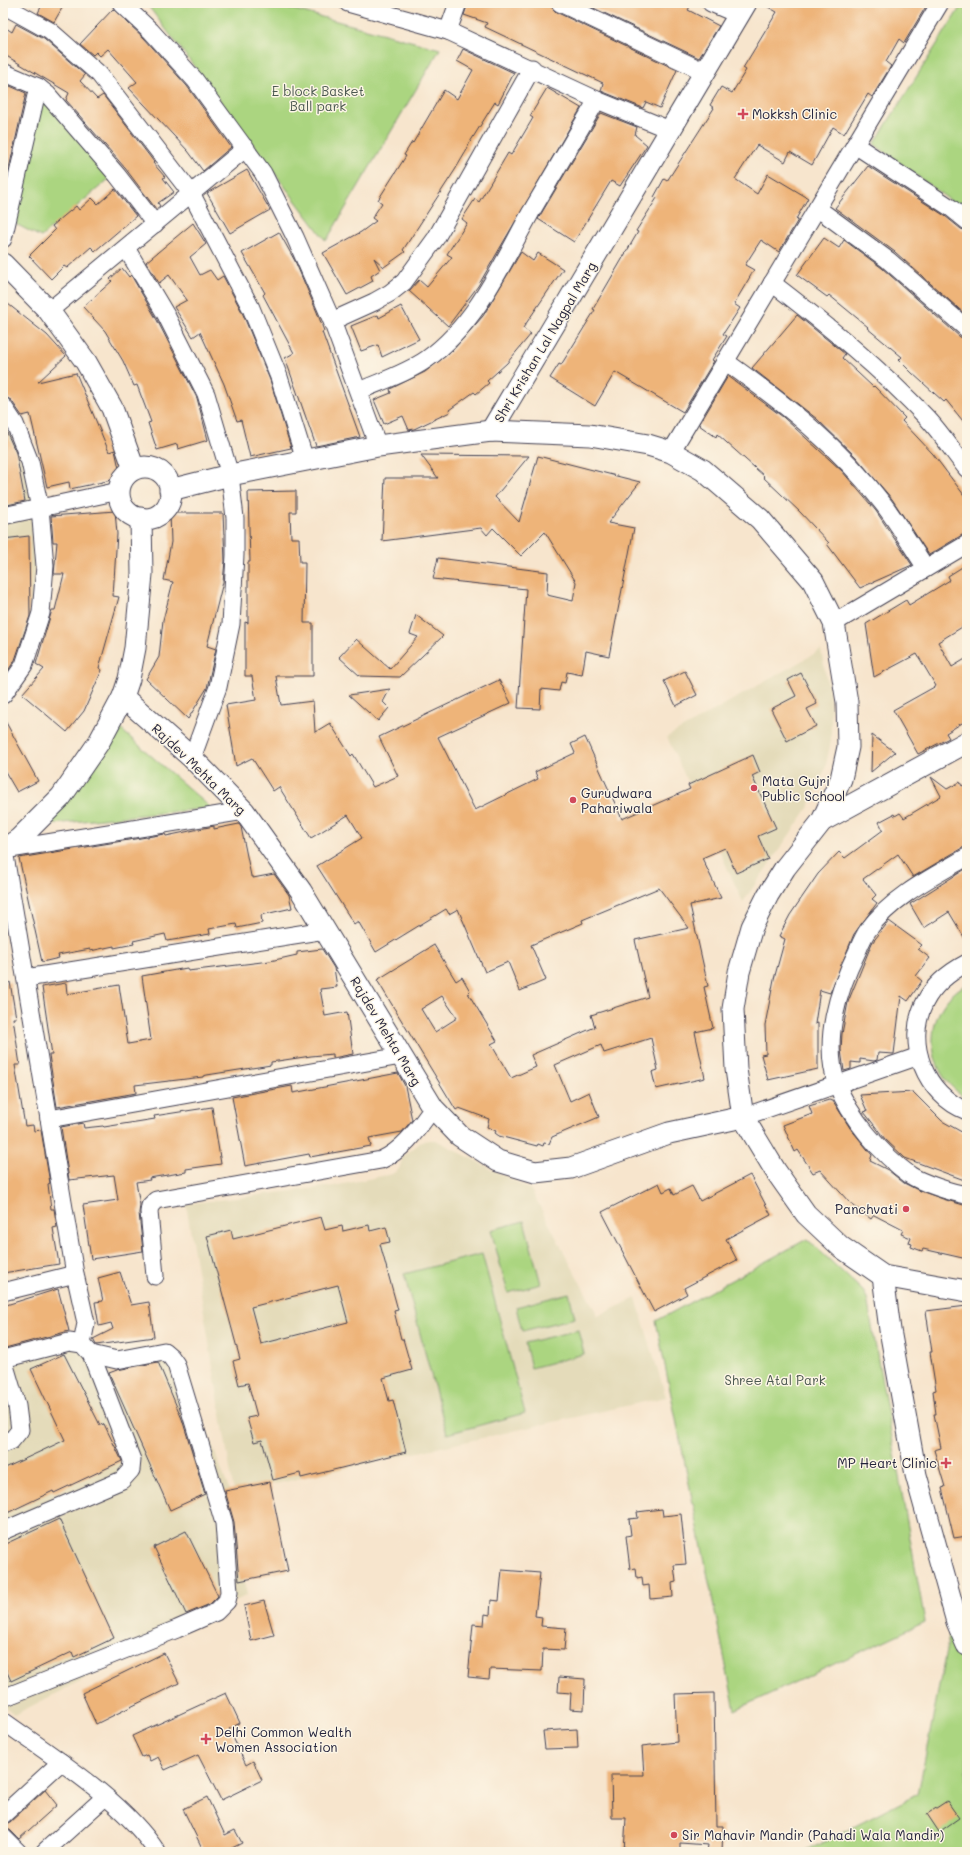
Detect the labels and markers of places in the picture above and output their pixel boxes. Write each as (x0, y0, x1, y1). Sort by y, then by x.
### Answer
place label: Mokksh Clinic (752, 105, 837, 122)
marker: Mokksh Clinic (737, 108, 749, 120)
place label: Mata Gujri Public School (762, 772, 845, 804)
marker: Mata Gujri Public School (749, 783, 759, 793)
place label: Gurudwara Pahariwala (581, 784, 653, 816)
marker: Gurudwara Pahariwala (568, 795, 578, 805)
place label: Panchvati (835, 1200, 898, 1217)
marker: Panchvati (901, 1204, 911, 1214)
place label: MP Heart Clinic (837, 1454, 937, 1471)
marker: MP Heart Clinic (940, 1457, 952, 1469)
place label: Delhi Common Wealth Women Association (215, 1723, 351, 1755)
marker: Delhi Common Wealth Women Association (200, 1733, 212, 1745)
place label: Sir Mahavir Mandir (Pahadi Wala Mandir) (682, 1826, 944, 1843)
marker: Sir Mahavir Mandir (Pahadi Wala Mandir) (669, 1830, 679, 1840)

